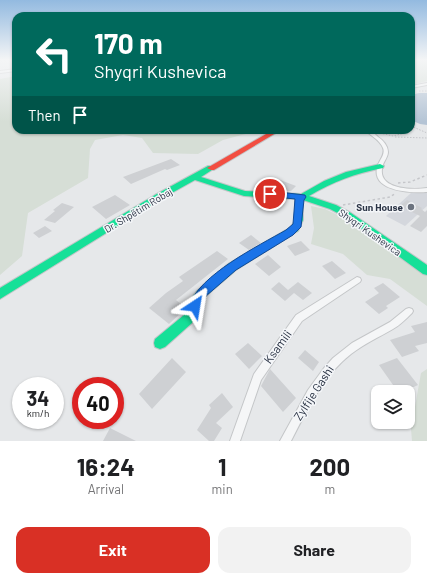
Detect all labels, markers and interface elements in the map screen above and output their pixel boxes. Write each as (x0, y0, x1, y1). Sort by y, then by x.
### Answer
text: 170 m (94, 26, 163, 60)
icon: left (28, 28, 80, 80)
text: Shyqri Kushevica (94, 60, 227, 82)
icon: arrive (69, 104, 91, 126)
text: Then (28, 106, 61, 124)
pin (253, 177, 287, 211)
icon: arrive (259, 183, 281, 205)
street label: Dr. Shpëtim Robaj (102, 185, 174, 235)
place label: Sun House (356, 201, 404, 213)
marker: Sun House (406, 202, 416, 212)
street label: Shyqri Kushevica (336, 206, 404, 258)
position arrow (174, 285, 216, 327)
street label: Ksamili (260, 327, 294, 366)
street label: Zylfije Gashi (290, 362, 336, 423)
speed limit sign: 40 (72, 377, 124, 429)
map controls (371, 385, 415, 429)
button: layers (371, 385, 415, 429)
text: 34 (27, 386, 49, 410)
text: km/h (27, 407, 49, 419)
text: 16:24 (77, 452, 135, 481)
text: 1 (218, 452, 226, 481)
text: 200 (309, 452, 350, 481)
text: Arrival (88, 481, 124, 497)
text: min (212, 481, 233, 497)
text: m (324, 481, 335, 497)
button: Exit (16, 527, 210, 573)
button: Share (218, 527, 411, 573)

